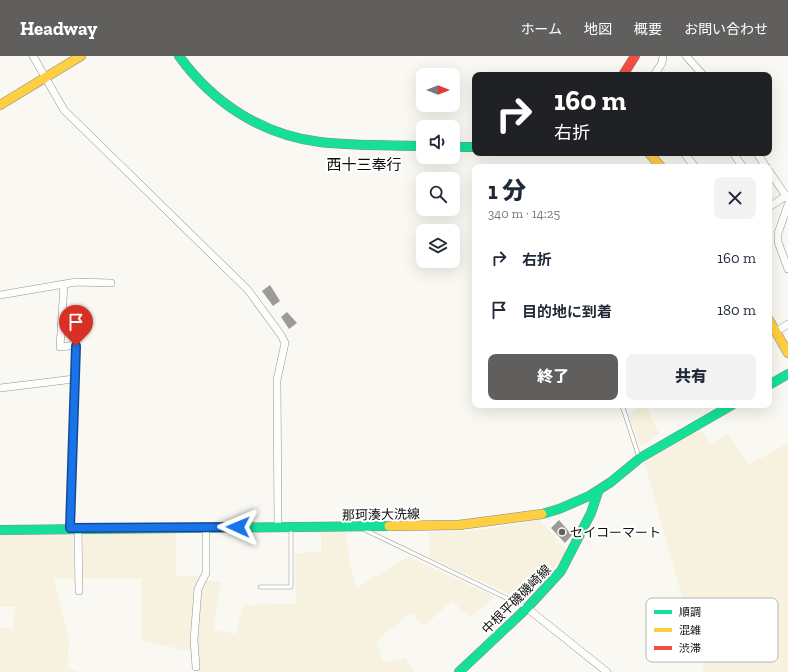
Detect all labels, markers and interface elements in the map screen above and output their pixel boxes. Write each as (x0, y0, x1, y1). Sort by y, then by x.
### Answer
text: Headway (20, 17, 97, 40)
text: ホーム (520, 21, 562, 38)
text: 地図 (584, 21, 612, 38)
text: 概要 (634, 21, 662, 38)
text: お問い合わせ (684, 21, 768, 38)
north arrow (416, 68, 460, 112)
map controls (416, 68, 460, 268)
text: 160 m (554, 84, 626, 117)
icon: right (488, 88, 540, 140)
button: sound (416, 120, 460, 164)
text: 右折 (554, 122, 590, 144)
district label: 西十三奉行 (326, 156, 402, 174)
button: search (416, 172, 460, 216)
text: 1 分 (488, 176, 526, 205)
button: close (714, 177, 756, 219)
text: 340 m · 14:25 (488, 206, 560, 221)
button: layers (416, 224, 460, 268)
icon: right (488, 247, 510, 269)
text: 160 m (717, 249, 756, 267)
text: 右折 (522, 251, 552, 269)
icon: arrive (488, 299, 510, 321)
text: 180 m (717, 301, 756, 319)
text: 目的地に到着 (522, 303, 612, 321)
pin (59, 305, 93, 346)
icon: arrive (65, 311, 87, 333)
button: 終了 (488, 354, 618, 400)
button: 共有 (626, 354, 756, 400)
position arrow (217, 506, 259, 548)
street label: 那珂湊大洗線 (342, 506, 420, 523)
place label: セイコーマート (570, 525, 661, 540)
marker: セイコーマート (557, 527, 567, 537)
street label: 中根平磯磯崎線 (479, 562, 554, 637)
legend (646, 598, 778, 662)
text: 順調 (679, 606, 701, 619)
text: 混雑 (679, 624, 701, 637)
text: 渋滞 (679, 642, 701, 655)

